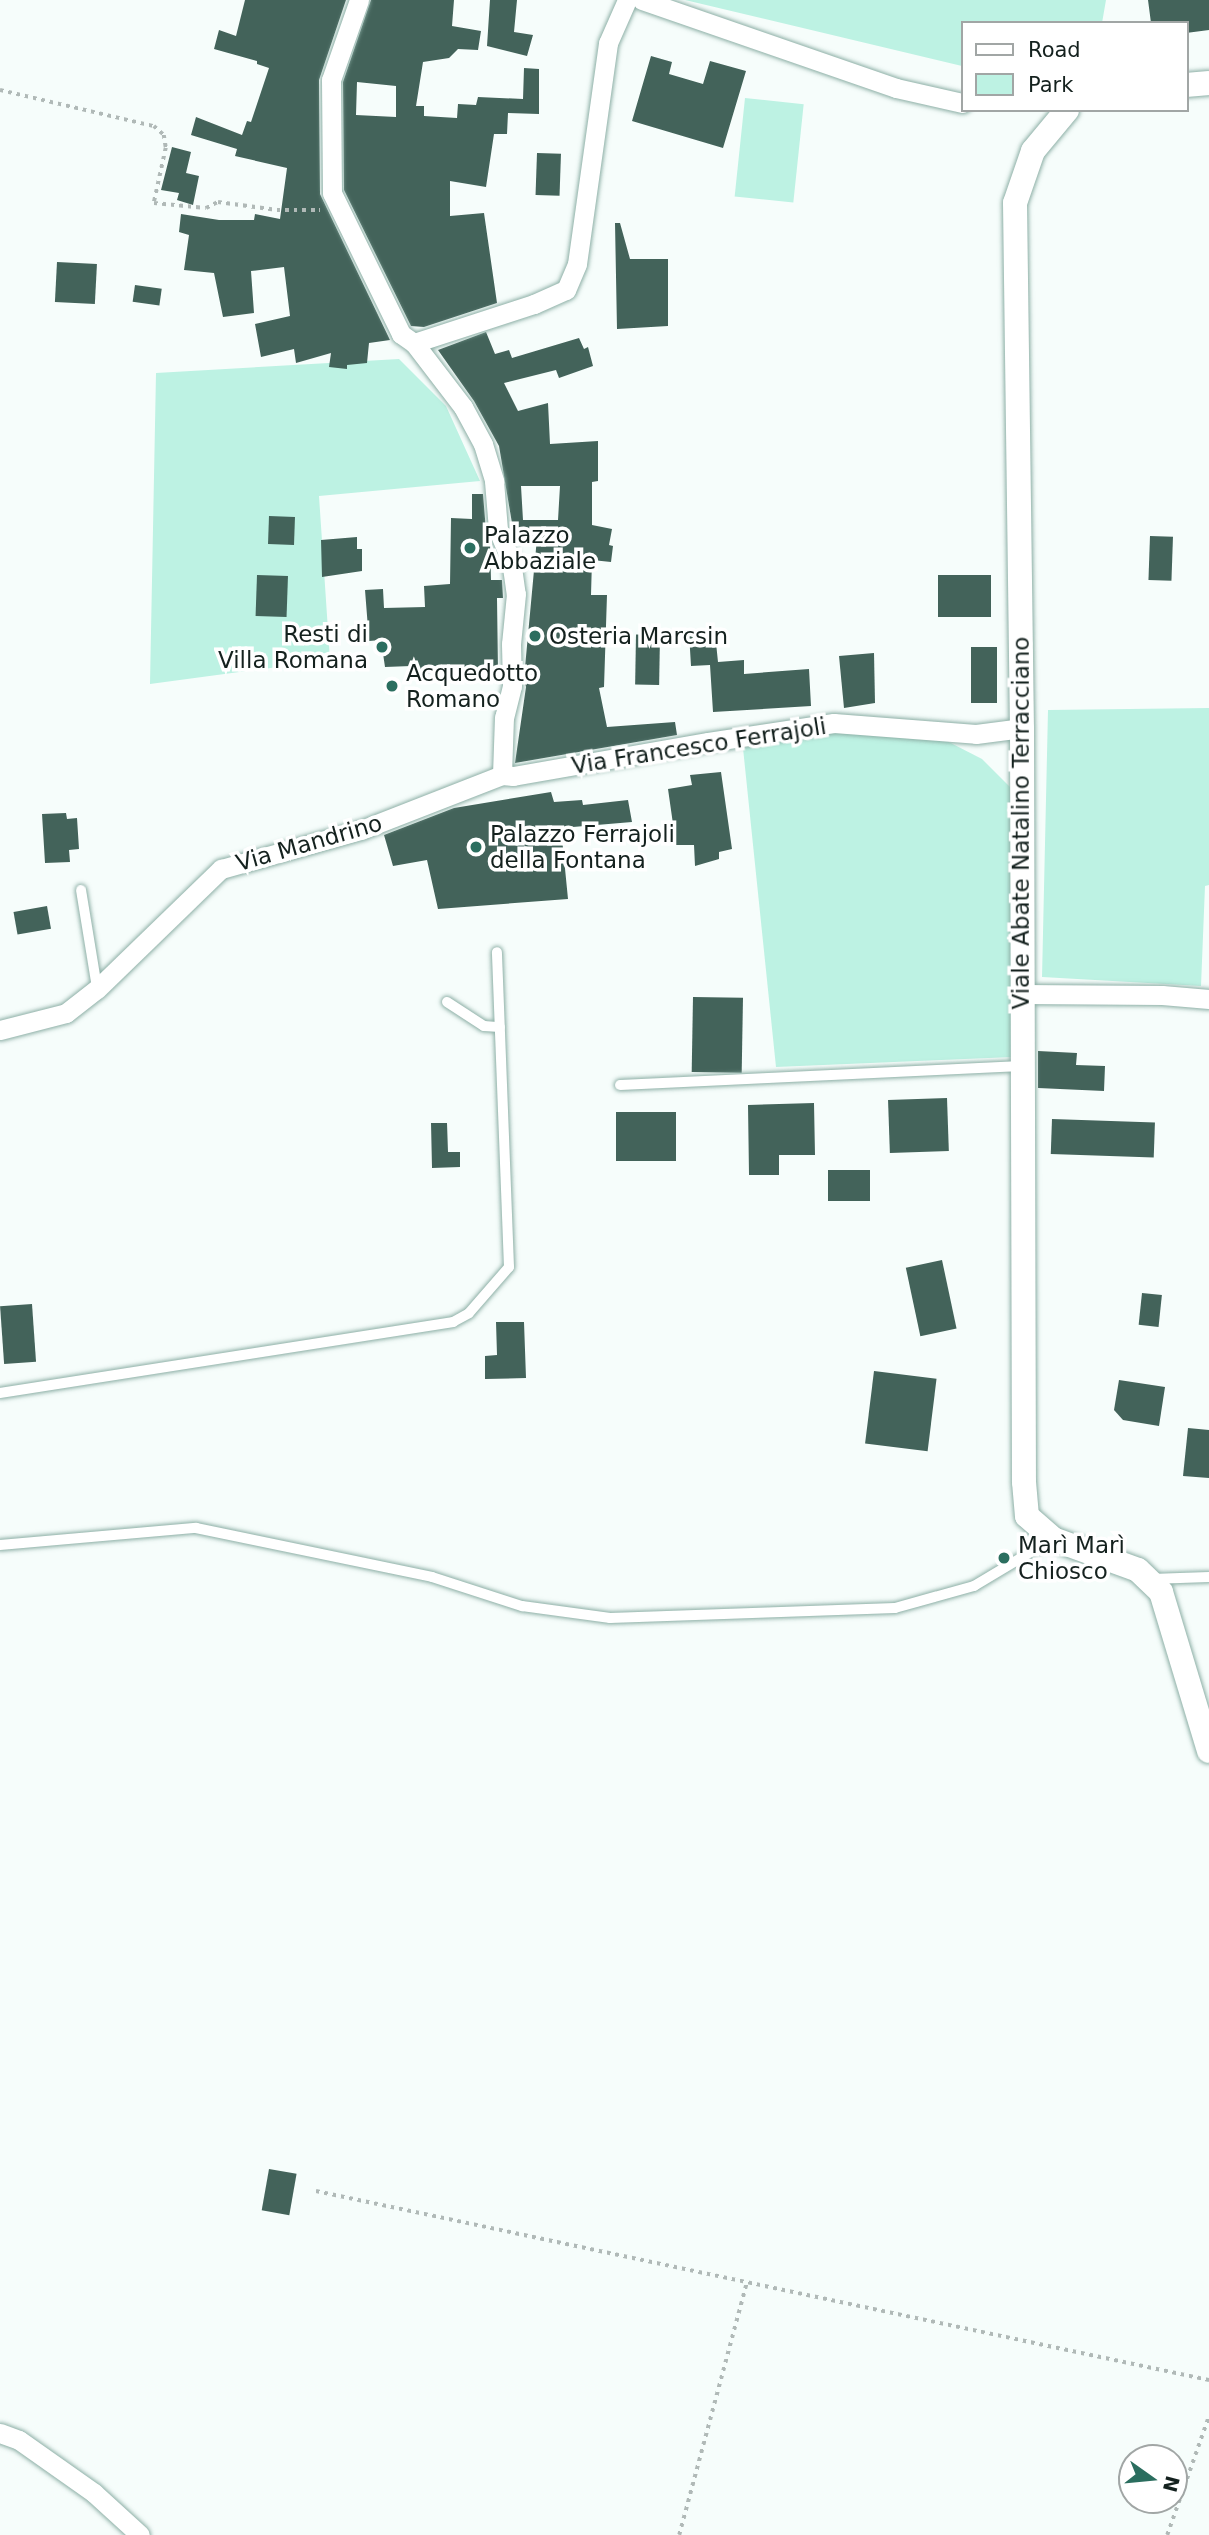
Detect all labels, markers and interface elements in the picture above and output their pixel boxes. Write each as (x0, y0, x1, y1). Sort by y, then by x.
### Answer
legend (960, 21, 1188, 112)
text: Road (1028, 38, 1081, 62)
text: Park (1028, 73, 1073, 97)
place label: Palazzo Abbaziale (484, 521, 596, 575)
marker: Palazzo Abbaziale (462, 540, 478, 556)
place label: Resti di Villa Romana (218, 620, 368, 674)
place label: Osteria Marcsin (549, 622, 728, 650)
marker: Osteria Marcsin (527, 628, 543, 644)
street label: Viale Abate Natalino Terracciano (1007, 637, 1035, 1009)
marker: Resti di Villa Romana (374, 639, 390, 655)
place label: Acquedotto Romano (406, 659, 538, 713)
marker: Acquedotto Romano (384, 678, 400, 694)
street label: Via Francesco Ferrajoli (570, 712, 828, 780)
street label: Via Mandrino (233, 809, 385, 877)
place label: Palazzo Ferrajoli della Fontana (490, 820, 675, 874)
marker: Palazzo Ferrajoli della Fontana (468, 839, 484, 855)
place label: Marì Marì Chiosco (1018, 1531, 1125, 1585)
marker: Marì Marì Chiosco (996, 1550, 1012, 1566)
north arrow (1118, 2444, 1188, 2514)
text: N (1159, 2473, 1184, 2494)

